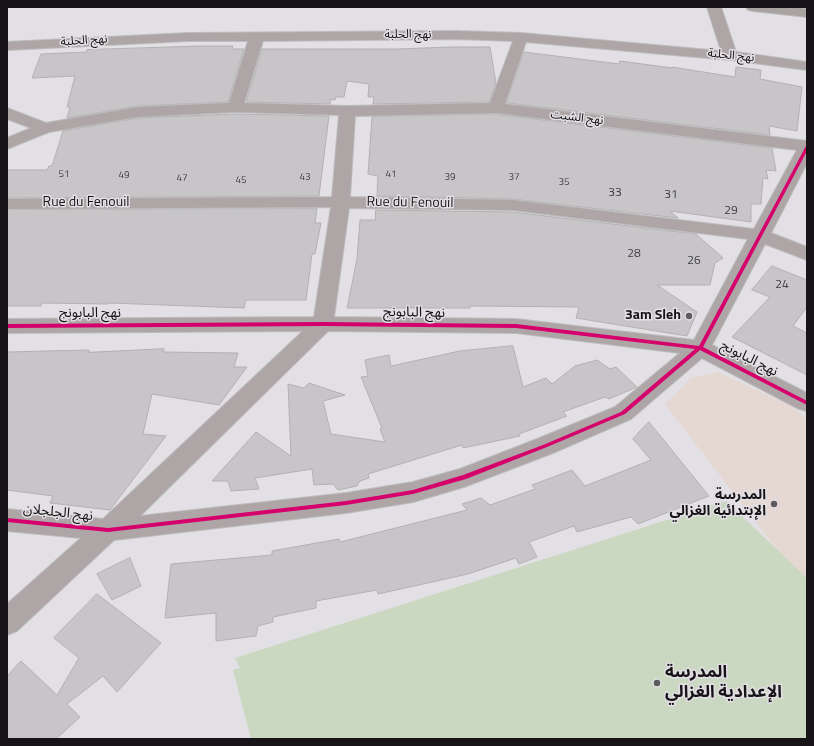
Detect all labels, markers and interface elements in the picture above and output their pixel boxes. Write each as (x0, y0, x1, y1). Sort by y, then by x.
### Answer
street label: نهج الحلبة (385, 28, 431, 42)
street label: نهج الحلبة (60, 32, 108, 50)
street label: نهج الحلبة (707, 46, 755, 66)
street label: نهج الشبت (550, 108, 604, 128)
house number: 51 (58, 169, 70, 181)
house number: 41 (385, 169, 397, 181)
house number: 49 (118, 170, 130, 182)
house number: 43 (299, 172, 311, 184)
house number: 39 (444, 172, 456, 184)
house number: 37 (508, 172, 520, 184)
house number: 47 (176, 173, 188, 185)
house number: 45 (235, 175, 247, 187)
house number: 35 (558, 177, 570, 189)
house number: 33 (608, 186, 622, 200)
house number: 31 (664, 188, 678, 202)
street label: Rue du Fenouil (366, 194, 454, 212)
street label: Rue du Fenouil (43, 195, 129, 211)
house number: 29 (724, 204, 738, 218)
house number: 28 (627, 247, 641, 261)
house number: 26 (687, 254, 701, 268)
house number: 24 (775, 278, 789, 292)
street label: نهج البابونج (383, 304, 445, 322)
street label: نهج البابونج (59, 306, 121, 322)
place label: 3am Sleh (625, 308, 681, 324)
marker: 3am Sleh (684, 311, 694, 321)
street label: نهج البابونج (718, 337, 780, 381)
place label: المدرسة الإبتدائية الغزالي (669, 488, 766, 520)
marker: المدرسة الإبتدائية الغزالي (769, 499, 779, 509)
street label: نهج الجلجلان (22, 501, 94, 525)
place label: المدرسة الإعدادية الغزالي (665, 663, 782, 703)
marker: المدرسة الإعدادية الغزالي (652, 678, 662, 688)

